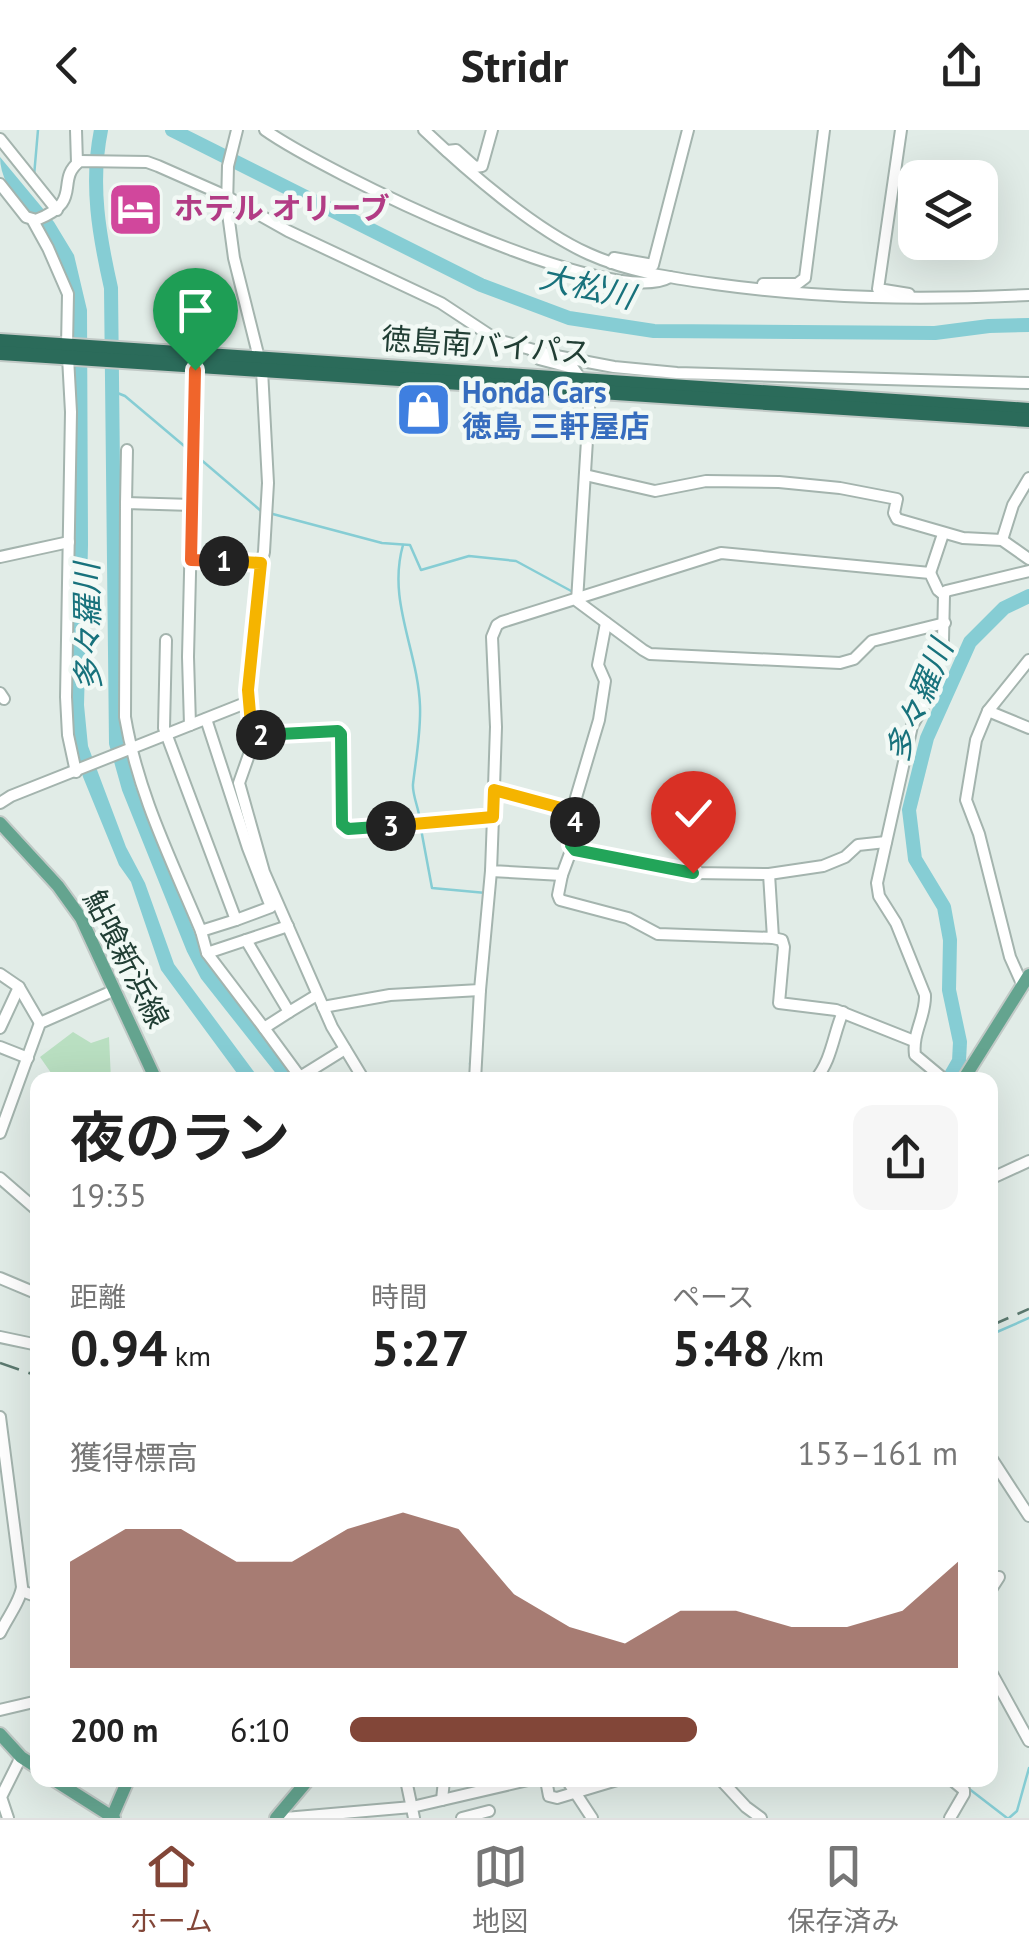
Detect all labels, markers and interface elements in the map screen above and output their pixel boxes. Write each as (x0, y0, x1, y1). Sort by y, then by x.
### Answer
text: Stridr (461, 36, 568, 94)
icon: back (40, 38, 95, 93)
icon: share (934, 38, 989, 93)
map controls (898, 160, 998, 260)
button: layers (898, 160, 998, 260)
hotel icon: ホテル オリーブ (105, 179, 165, 239)
place label: ホテル オリーブ (174, 188, 390, 227)
water label: 大松川 (536, 255, 642, 318)
pin (153, 268, 238, 371)
icon: arrive (168, 283, 223, 338)
street label: 徳島南バイパス (380, 318, 592, 371)
place label: Honda Cars 徳島 三軒屋店 (462, 372, 650, 445)
shop icon: Honda Cars 徳島 三軒屋店 (393, 380, 453, 440)
pin: 1 (199, 536, 249, 586)
text: 1 (216, 542, 232, 579)
water label: 多々羅川 (65, 560, 109, 691)
water label: 多々羅川 (875, 631, 963, 768)
pin: 2 (236, 710, 286, 760)
text: 2 (253, 716, 269, 753)
pin (651, 771, 736, 874)
icon: check (666, 786, 721, 841)
pin: 4 (550, 797, 600, 847)
pin: 3 (366, 801, 416, 851)
text: 4 (567, 803, 583, 840)
text: 3 (383, 807, 399, 844)
street label: 鮎喰新浜線 (76, 883, 179, 1034)
text: 夜のラン (70, 1101, 290, 1172)
button: share (853, 1105, 958, 1210)
text: 19:35 (70, 1174, 147, 1216)
text: 距離 (70, 1278, 126, 1315)
text: 時間 (371, 1278, 427, 1315)
text: ペース (672, 1278, 755, 1315)
text: 0.94 (70, 1315, 167, 1380)
text: 5:27 (371, 1315, 470, 1380)
text: 5:48 (672, 1315, 771, 1380)
text: km (167, 1337, 211, 1374)
text: /km (771, 1337, 824, 1374)
text: 153–161 m (798, 1432, 958, 1474)
text: 獲得標高 (70, 1436, 198, 1478)
text: 200 m (70, 1709, 158, 1751)
text: 6:10 (230, 1709, 289, 1751)
tab: ホーム (130, 1839, 213, 1939)
tab: 地図 (472, 1839, 528, 1939)
tab: 保存済み (787, 1839, 899, 1939)

